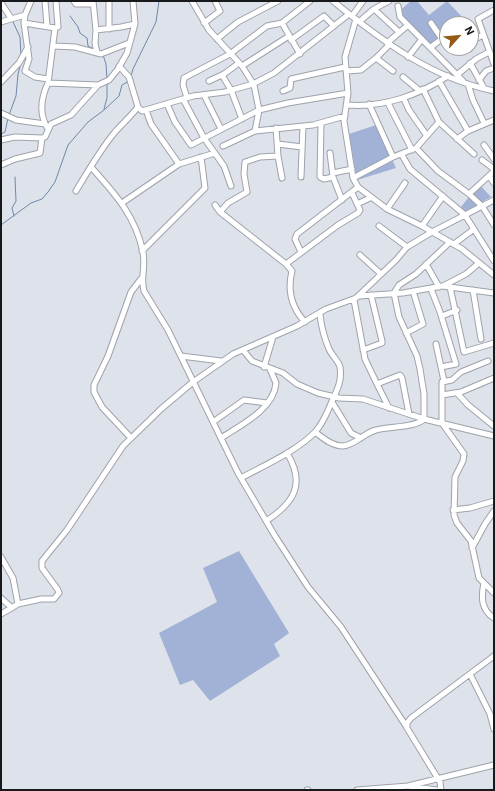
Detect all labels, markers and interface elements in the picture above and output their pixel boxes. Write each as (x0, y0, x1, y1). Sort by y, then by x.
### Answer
north arrow (439, 16, 479, 56)
text: N (462, 24, 477, 37)

